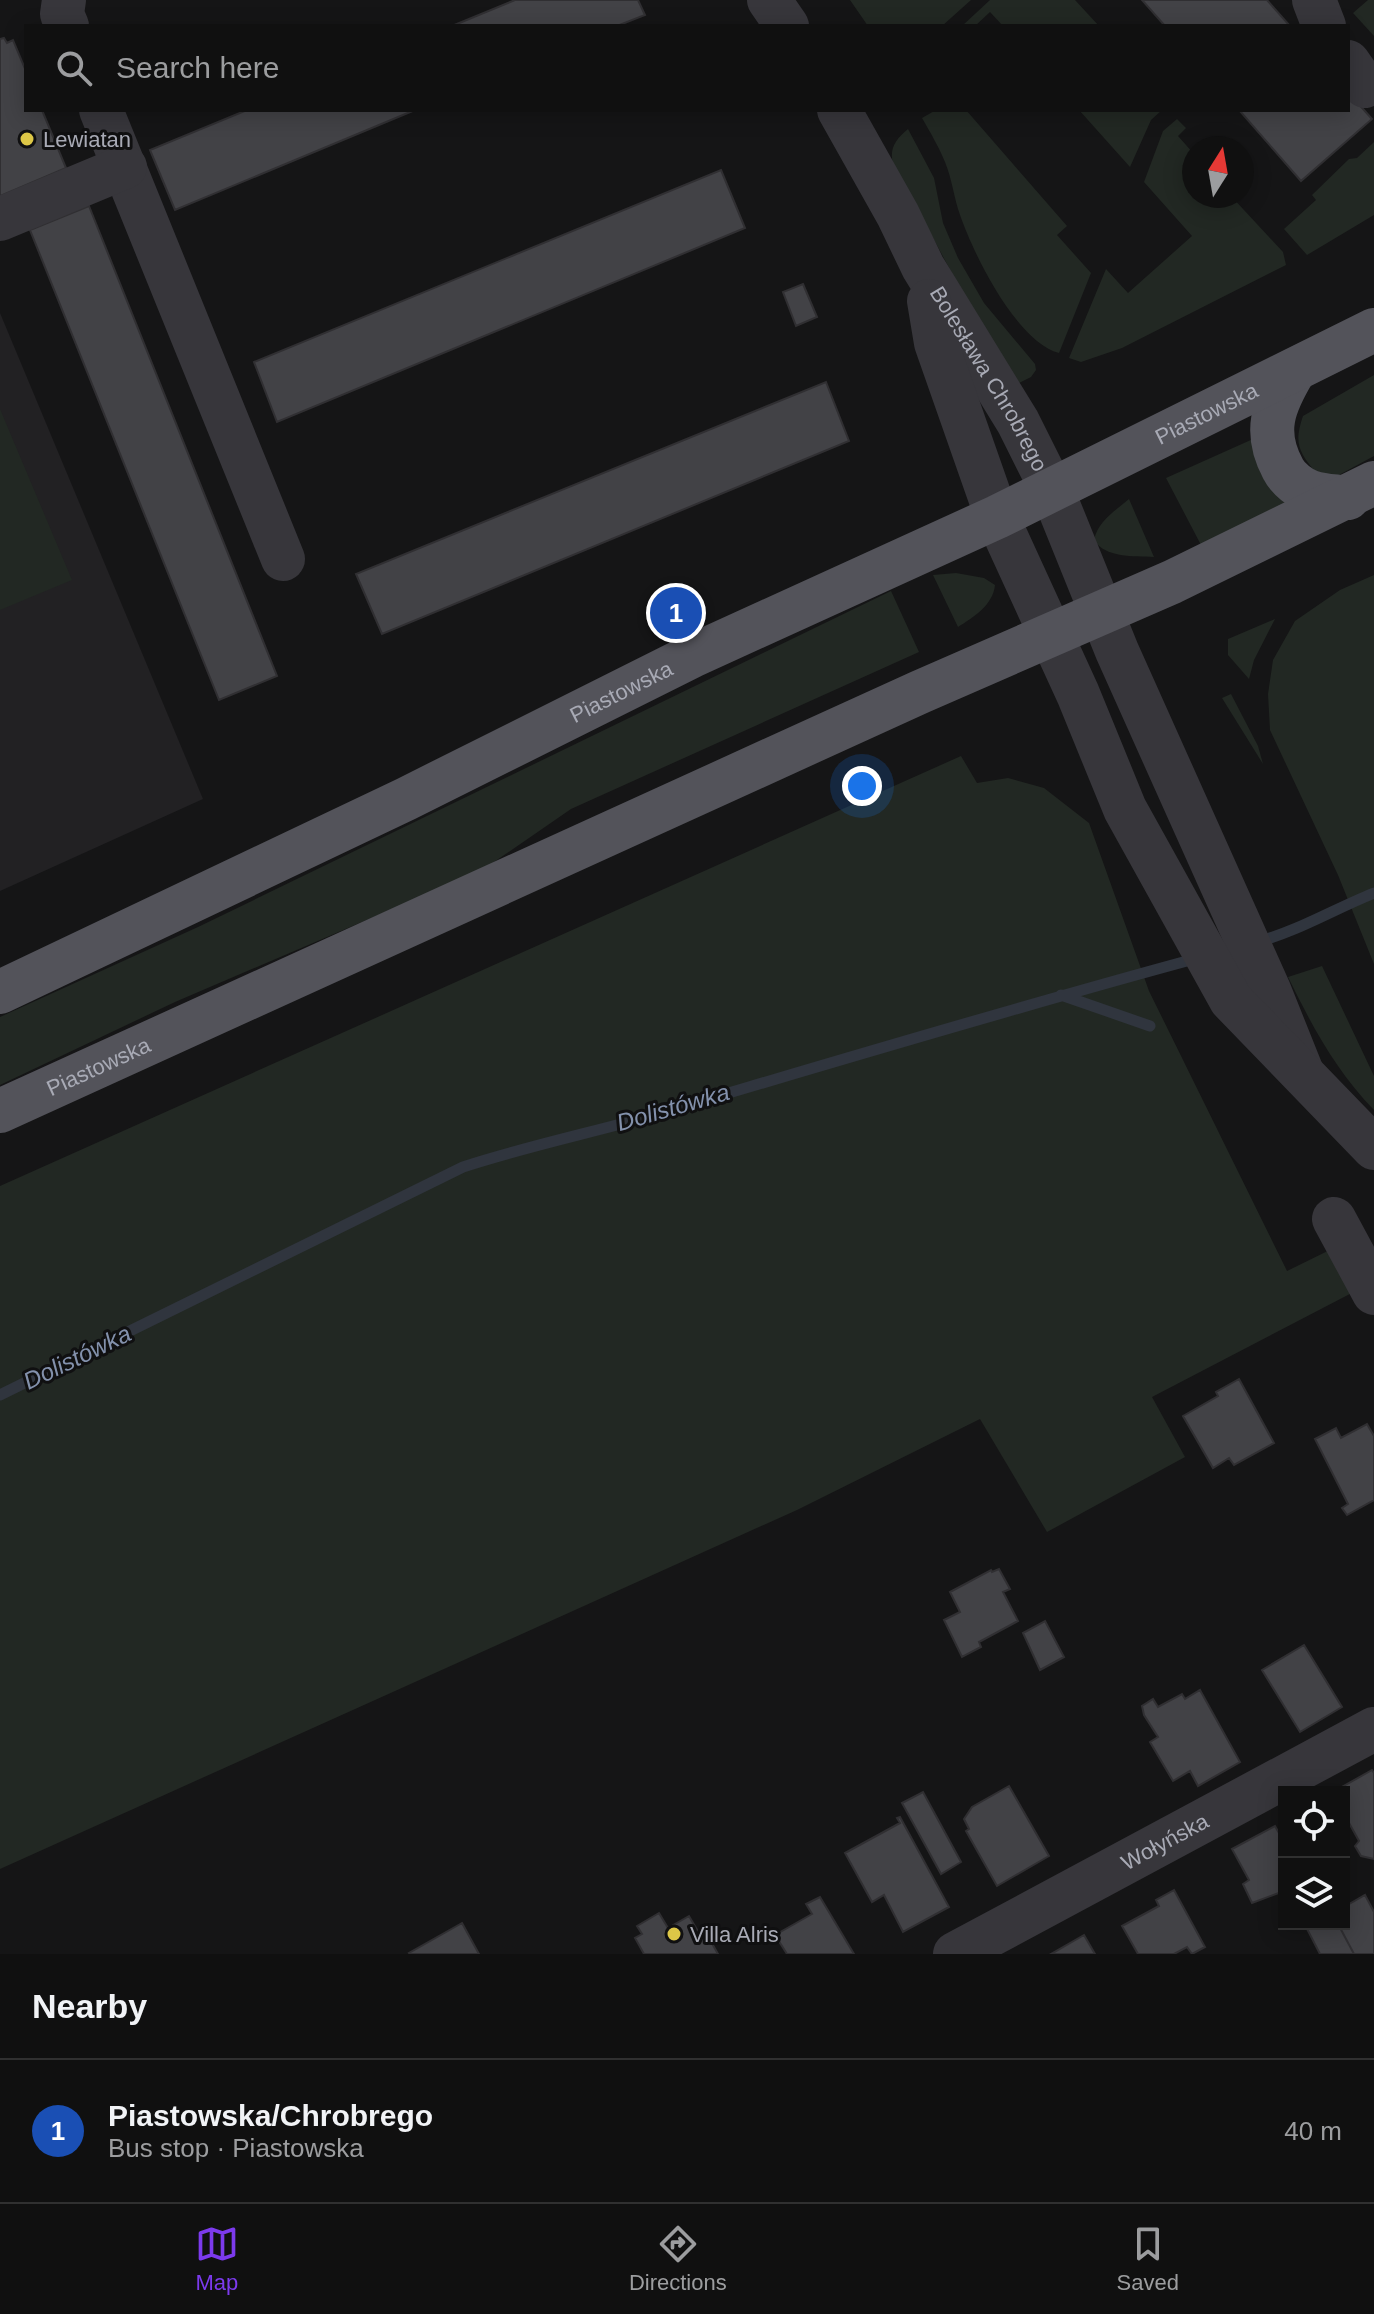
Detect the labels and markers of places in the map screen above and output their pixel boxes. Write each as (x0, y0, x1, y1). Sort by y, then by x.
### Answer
place label: Lewiatan (43, 127, 131, 152)
marker: Lewiatan (18, 130, 36, 148)
pin: 1 (650, 583, 702, 643)
place label: Villa Alris (690, 1922, 779, 1947)
marker: Villa Alris (665, 1925, 683, 1943)

